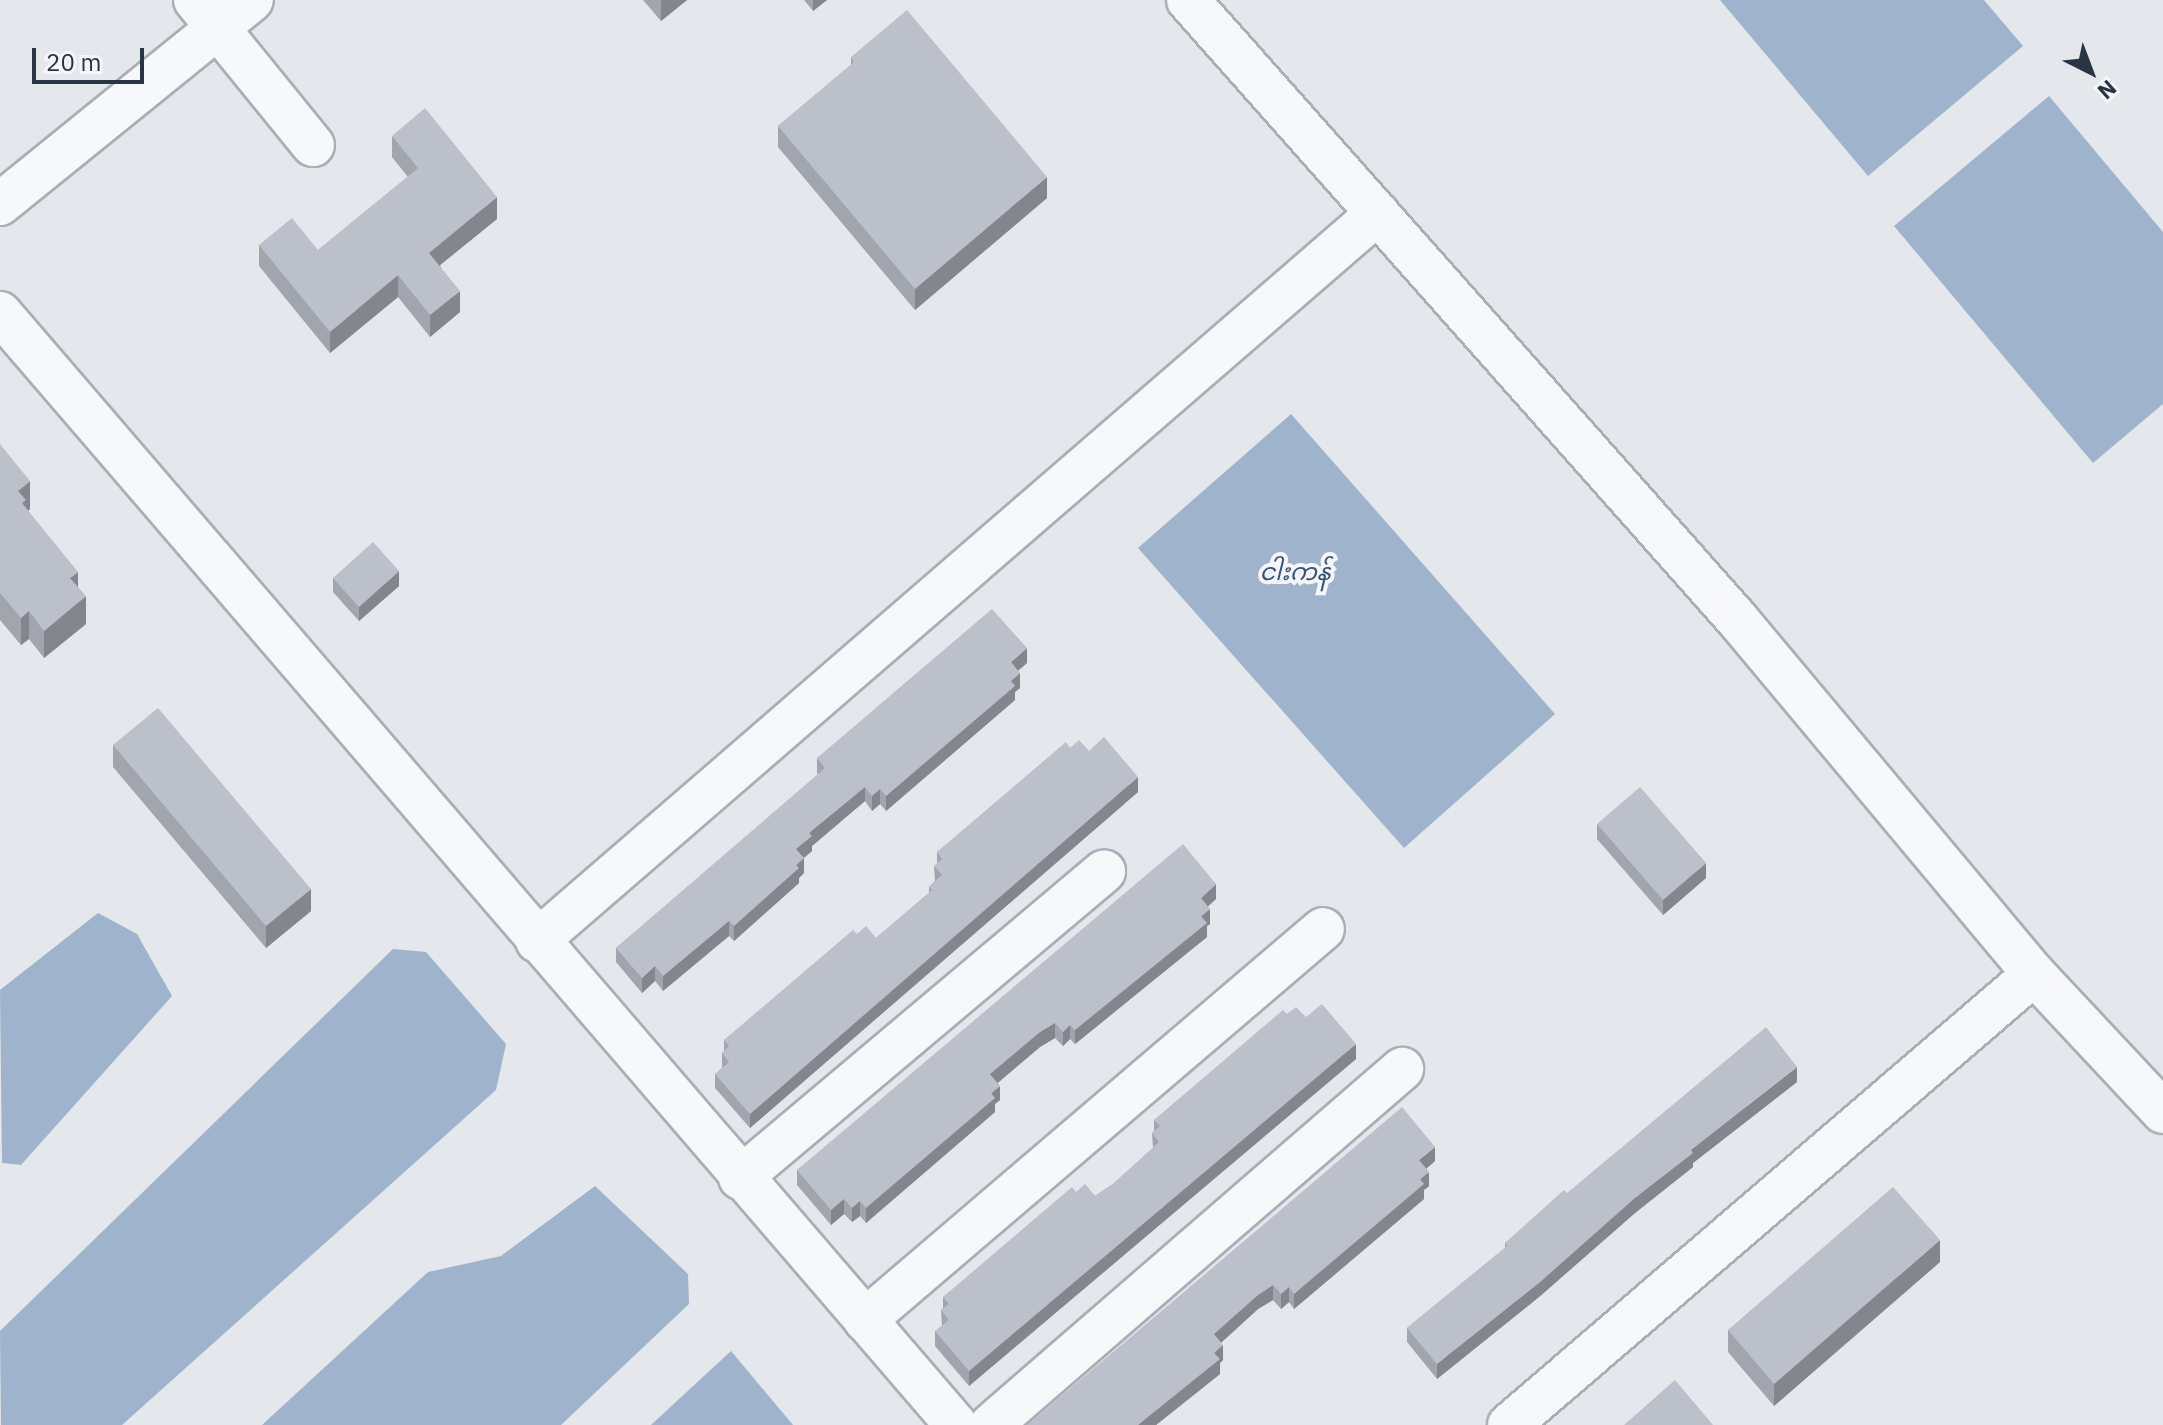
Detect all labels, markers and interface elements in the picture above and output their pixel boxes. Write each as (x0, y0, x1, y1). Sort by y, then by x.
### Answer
scale bar (36, 32, 148, 82)
north arrow (2051, 32, 2131, 112)
text: 20 m (46, 46, 101, 78)
text: N (2092, 74, 2123, 106)
water label: ငါးကန် (1260, 558, 1330, 586)

